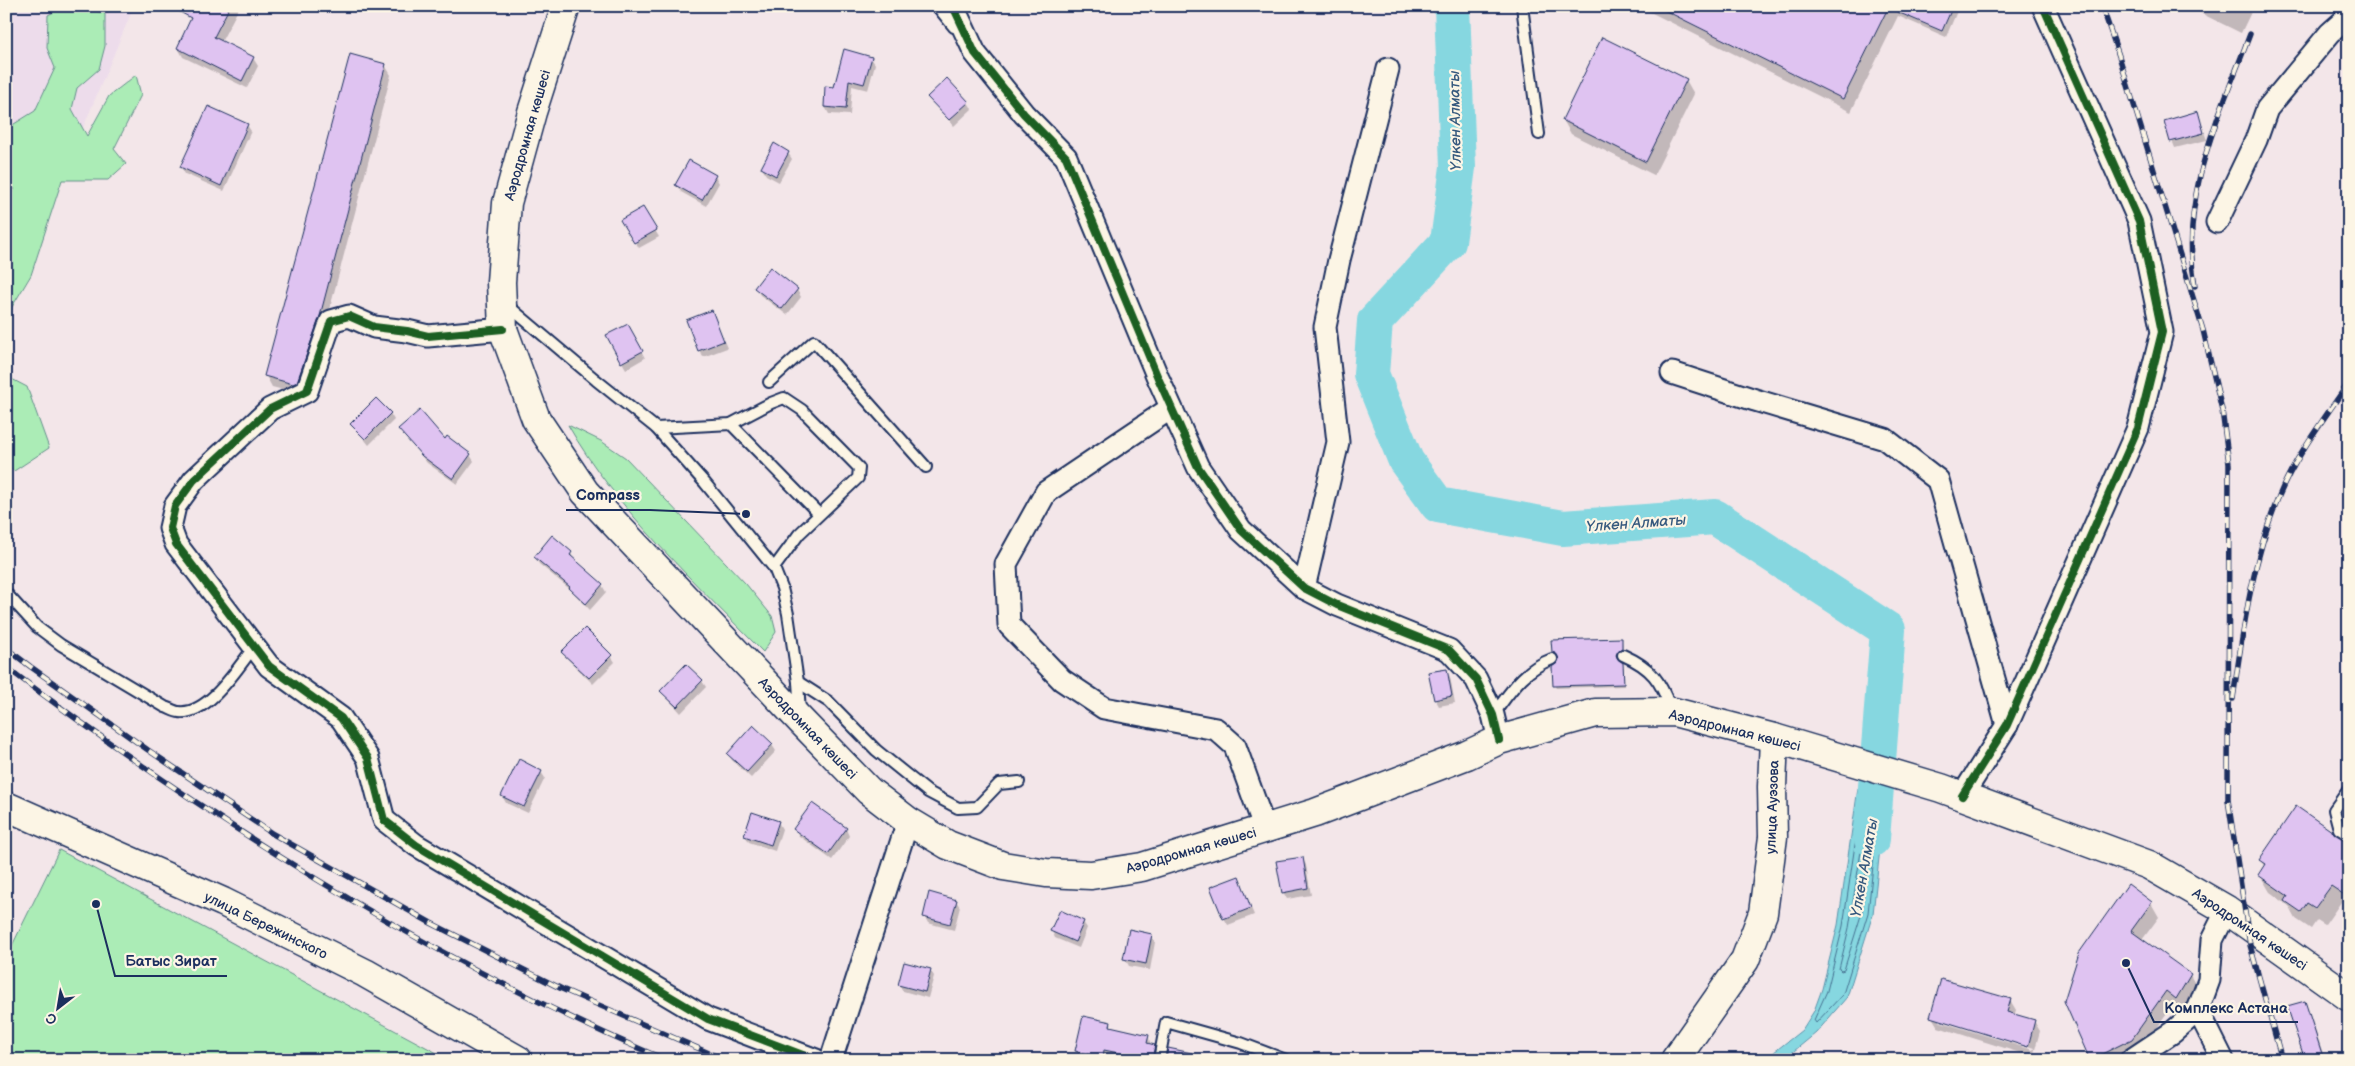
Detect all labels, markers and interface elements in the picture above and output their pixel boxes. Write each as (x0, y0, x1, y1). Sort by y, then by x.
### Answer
street label: Аэродромная көшесі (500, 68, 554, 203)
water label: Үлкен Алматы (1445, 70, 1466, 171)
callout: Compass (566, 480, 650, 510)
text: Compass (576, 486, 640, 505)
water label: Үлкен Алматы (1585, 511, 1687, 536)
street label: Аэродромная көшесі (754, 673, 861, 783)
street label: Аэродромная көшесі (1666, 706, 1802, 755)
street label: улица Ауэзова (1762, 759, 1783, 854)
water label: Үлкен Алматы (1846, 817, 1883, 919)
street label: Аэродромная көшесі (1123, 824, 1258, 878)
street label: Аэродромная көшесі (2188, 884, 2310, 974)
street label: улица Бережинского (201, 888, 330, 963)
callout: Батыс Зират (115, 946, 227, 976)
text: Батыс Зират (125, 952, 218, 971)
north arrow (32, 984, 82, 1034)
callout: Комплекс Астана (2154, 992, 2298, 1022)
text: Комплекс Астана (2164, 999, 2288, 1018)
text: С (43, 1009, 60, 1029)

